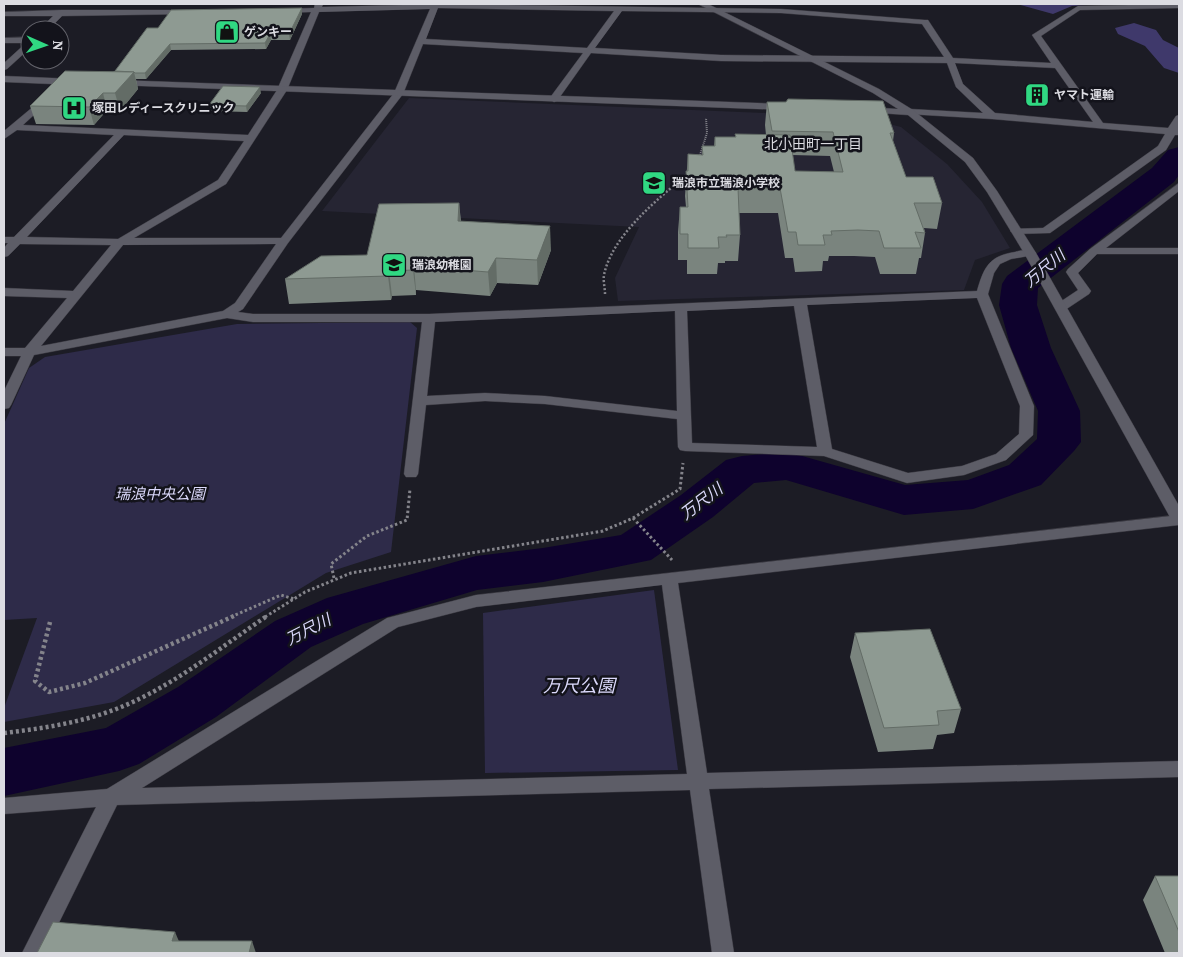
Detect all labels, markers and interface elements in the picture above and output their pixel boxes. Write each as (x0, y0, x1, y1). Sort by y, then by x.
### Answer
shop icon: ゲンキー (214, 19, 240, 45)
north arrow (20, 20, 70, 70)
place label: ゲンキー (244, 24, 292, 40)
text: N (48, 40, 68, 51)
building icon: ヤマト運輸 (1024, 82, 1050, 108)
place label: ヤマト運輸 (1054, 87, 1114, 103)
hospital icon: 塚田レディースクリニック (61, 95, 87, 121)
place label: 塚田レディースクリニック (92, 100, 235, 116)
district label: 北小田町一丁目 (764, 134, 862, 154)
school or university icon: 瑞浪市立瑞浪小学校 (641, 170, 667, 196)
place label: 瑞浪市立瑞浪小学校 (672, 175, 780, 191)
water label: 万尺川 (1019, 243, 1071, 292)
school or university icon: 瑞浪幼稚園 (381, 252, 407, 278)
place label: 瑞浪幼稚園 (412, 257, 472, 273)
water label: 万尺川 (675, 477, 728, 524)
park label: 瑞浪中央公園 (115, 483, 207, 504)
water label: 万尺川 (282, 607, 336, 650)
park label: 万尺公園 (543, 673, 618, 698)

